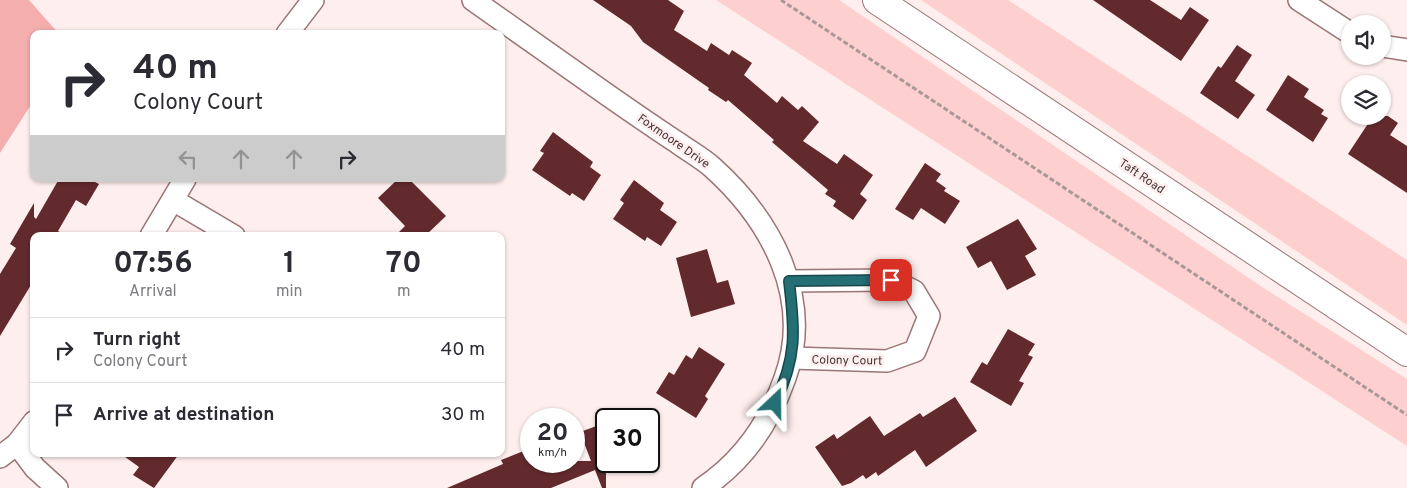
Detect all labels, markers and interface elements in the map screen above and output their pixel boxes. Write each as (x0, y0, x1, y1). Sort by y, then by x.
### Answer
map controls (1341, 15, 1391, 125)
button: sound (1341, 15, 1391, 65)
text: 40 m (133, 47, 218, 91)
icon: right (50, 50, 115, 115)
button: layers (1341, 75, 1391, 125)
text: Colony Court (133, 90, 263, 117)
street label: Foxmoore Drive (634, 111, 713, 173)
icon: left (174, 145, 202, 173)
icon: ahead (227, 145, 255, 173)
icon: ahead (280, 145, 308, 173)
icon: right (333, 145, 361, 173)
street label: Taft Road (1116, 156, 1167, 198)
text: 07:56 (113, 246, 193, 283)
text: 1 (283, 246, 295, 283)
text: 70 (386, 246, 422, 283)
pin (870, 259, 912, 301)
icon: arrive (877, 266, 905, 294)
text: Arrival (129, 282, 177, 302)
text: min (276, 282, 303, 302)
text: m (397, 282, 411, 302)
text: Turn right (93, 328, 181, 352)
icon: right (50, 336, 78, 364)
text: 40 m (440, 338, 485, 362)
text: Colony Court (93, 352, 188, 372)
street label: Colony Court (811, 352, 883, 370)
position arrow (748, 376, 800, 428)
icon: arrive (50, 401, 78, 429)
text: Arrive at destination (93, 403, 274, 427)
text: 30 m (441, 403, 485, 427)
speed limit sign: 30 (595, 408, 660, 473)
text: 20 (537, 418, 568, 450)
text: km/h (538, 445, 567, 461)

